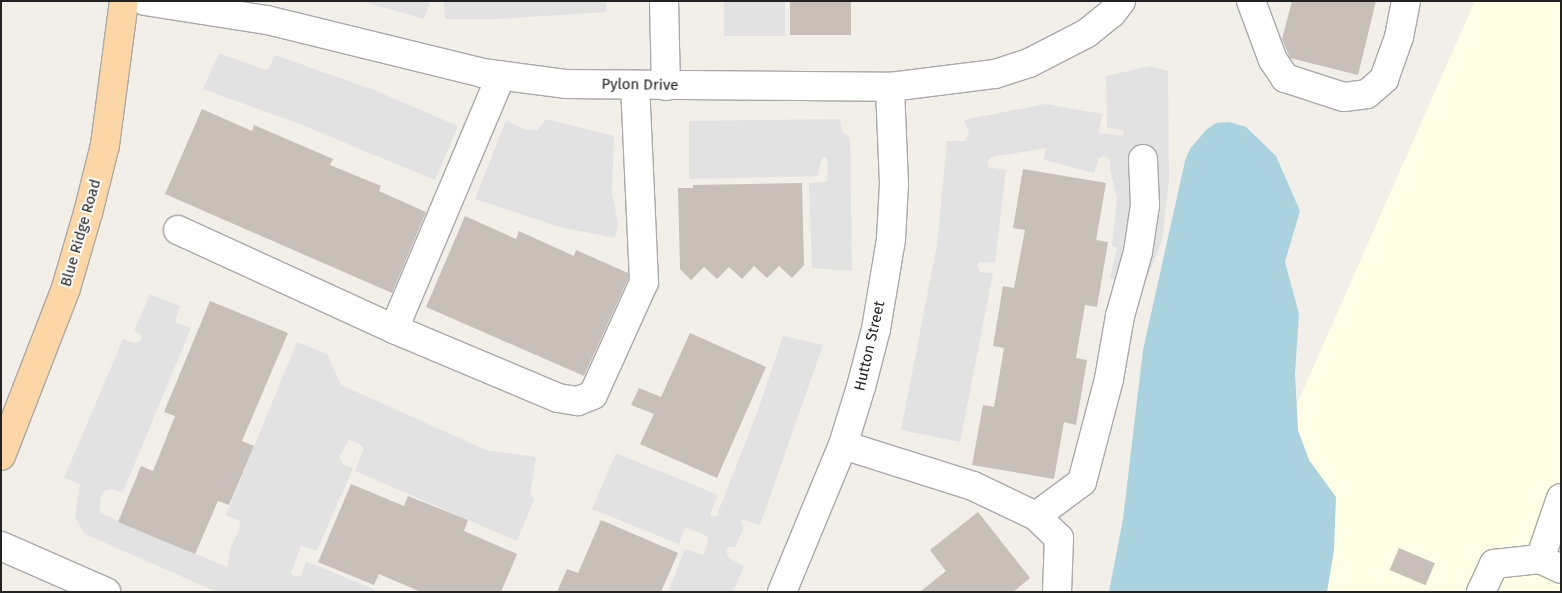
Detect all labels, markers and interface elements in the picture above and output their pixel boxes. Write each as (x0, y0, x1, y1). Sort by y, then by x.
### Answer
street label: Pylon Drive (601, 75, 679, 95)
street label: Blue Ridge Road (57, 177, 105, 289)
street label: Hutton Street (851, 299, 889, 393)

